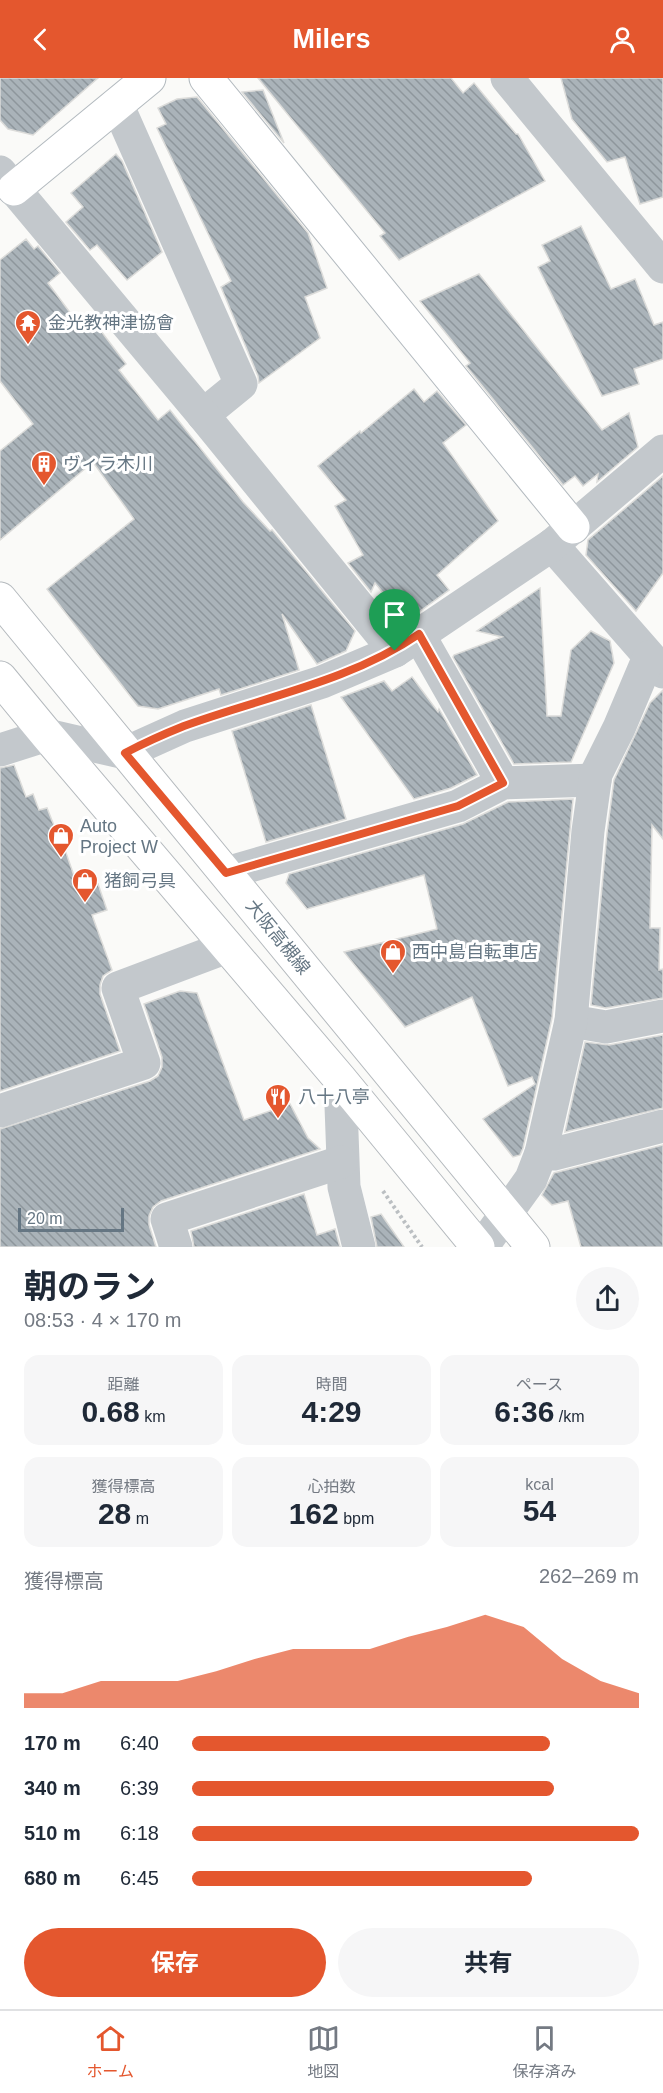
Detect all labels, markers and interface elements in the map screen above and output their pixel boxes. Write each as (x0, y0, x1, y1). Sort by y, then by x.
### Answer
icon: back (24, 23, 57, 56)
icon: person (606, 23, 639, 56)
text: Milers (292, 24, 371, 54)
temple icon: 金光教神津協會 (13, 308, 43, 346)
place label: 金光教神津協會 (48, 313, 174, 333)
building icon: ヴィラ木川 (29, 449, 59, 487)
place label: ヴィラ木川 (63, 454, 153, 474)
pin (369, 589, 420, 651)
icon: arrive (378, 598, 411, 631)
place label: Auto Project W (80, 816, 158, 857)
shop icon: Auto Project W (46, 821, 76, 859)
shop icon: 猪飼弓具 (70, 866, 100, 904)
place label: 猪飼弓具 (104, 871, 176, 891)
street label: 大阪高槻線 (242, 896, 314, 978)
shop icon: 西中島自転車店 (378, 937, 408, 975)
place label: 西中島自転車店 (412, 942, 538, 962)
restaurant icon: 八十八亭 (263, 1082, 293, 1120)
place label: 八十八亭 (298, 1087, 370, 1107)
scale bar (18, 1205, 124, 1232)
text: 20 m (27, 1210, 63, 1227)
button: share (576, 1267, 639, 1330)
text: 朝のラン (24, 1268, 156, 1305)
text: 08:53 · 4 × 170 m (24, 1309, 181, 1331)
text: 距離 (107, 1376, 140, 1393)
text: 時間 (315, 1376, 348, 1393)
text: ペース (516, 1376, 563, 1393)
text: 0.68 (81, 1395, 140, 1428)
text: 4:29 (301, 1395, 362, 1428)
text: 6:36 (494, 1395, 554, 1428)
text: km (140, 1408, 166, 1425)
text: /km (554, 1408, 585, 1425)
text: kcal (525, 1476, 554, 1493)
text: 獲得標高 (91, 1478, 156, 1495)
text: 心拍数 (307, 1478, 356, 1495)
text: 54 (523, 1494, 556, 1527)
text: 28 (98, 1497, 131, 1530)
text: 162 (289, 1497, 339, 1530)
text: m (131, 1510, 149, 1527)
text: bpm (339, 1510, 374, 1527)
text: 262–269 m (539, 1565, 639, 1587)
text: 獲得標高 (24, 1570, 104, 1592)
text: 170 m (24, 1732, 81, 1754)
text: 6:40 (120, 1732, 159, 1754)
text: 340 m (24, 1777, 81, 1799)
text: 6:39 (120, 1777, 159, 1799)
text: 510 m (24, 1822, 81, 1844)
text: 6:18 (120, 1822, 159, 1844)
text: 680 m (24, 1867, 81, 1889)
text: 6:45 (120, 1867, 159, 1889)
button: 保存 (24, 1928, 326, 1997)
button: 共有 (338, 1928, 639, 1997)
tab: ホーム (86, 2022, 134, 2082)
tab: 地図 (307, 2022, 340, 2082)
tab: 保存済み (513, 2022, 577, 2082)

